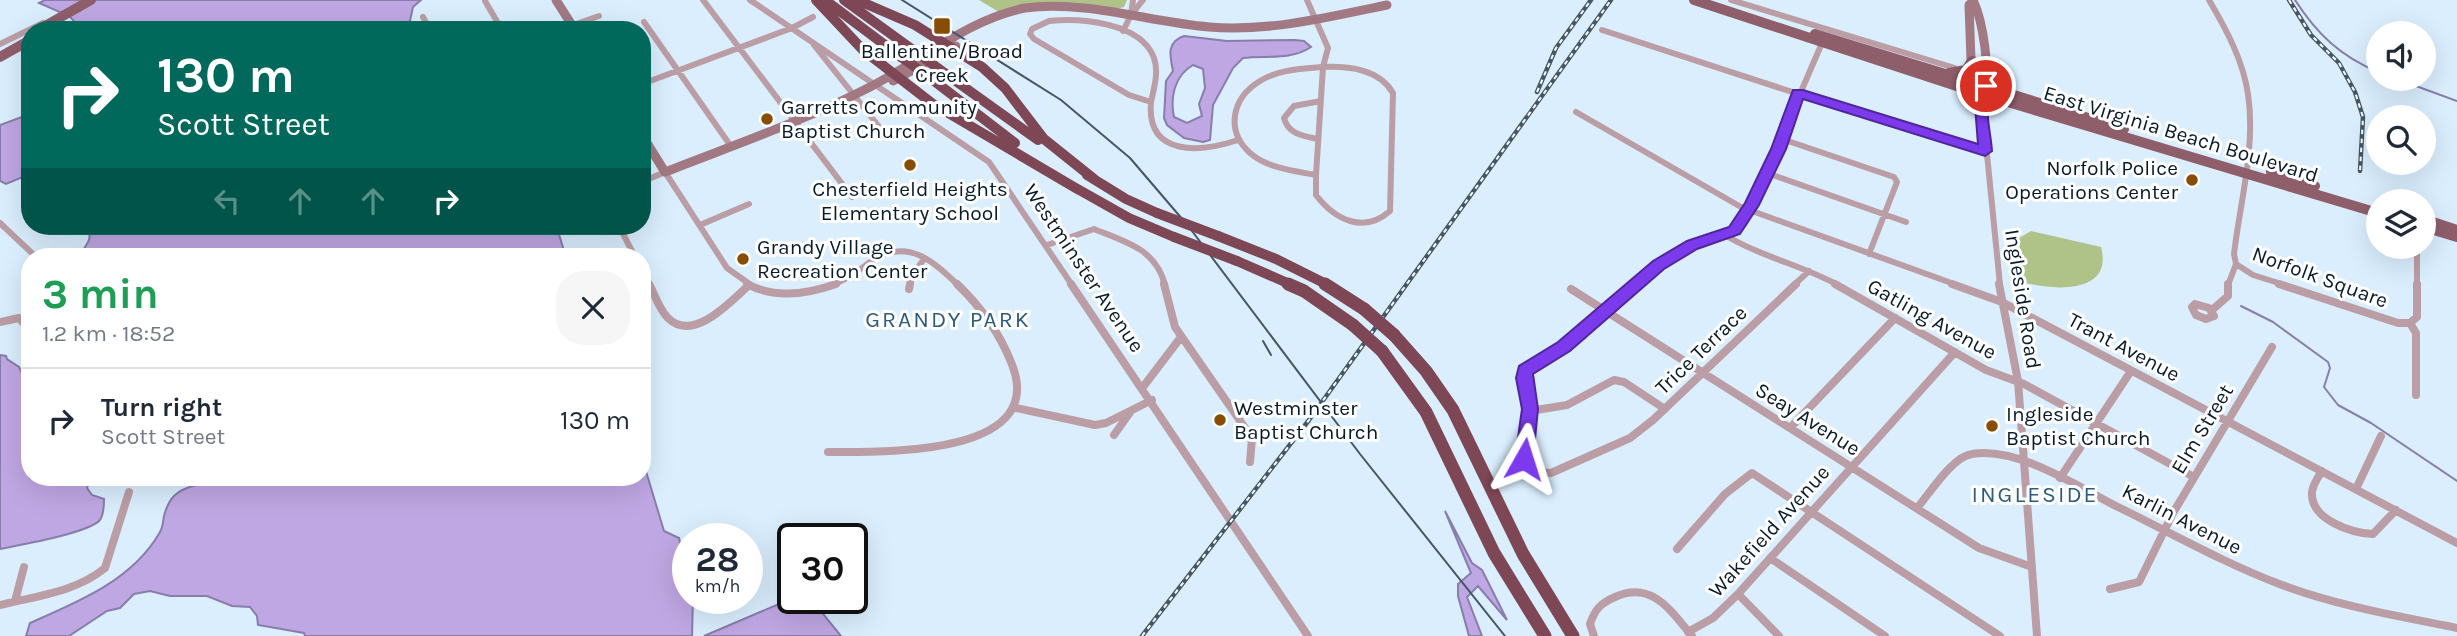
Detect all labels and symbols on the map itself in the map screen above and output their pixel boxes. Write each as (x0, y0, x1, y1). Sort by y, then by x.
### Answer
marker: Ballentine/Broad Creek (932, 16, 952, 36)
place label: Ballentine/Broad Creek (861, 39, 1023, 87)
pin (1956, 56, 2016, 116)
street label: East Virginia Beach Boulevard (2041, 81, 2321, 187)
place label: Garretts Community Baptist Church (781, 95, 977, 143)
marker: Garretts Community Baptist Church (759, 111, 775, 127)
place label: Norfolk Police Operations Center (2005, 156, 2178, 204)
marker: Chesterfield Heights Elementary School (902, 157, 918, 173)
marker: Norfolk Police Operations Center (2184, 172, 2200, 188)
place label: Chesterfield Heights Elementary School (812, 177, 1008, 225)
street label: Westminster Avenue (1019, 179, 1149, 357)
street label: Ingleside Road (2000, 228, 2046, 370)
place label: Grandy Village Recreation Center (757, 235, 928, 283)
street label: Norfolk Square (2249, 241, 2391, 313)
marker: Grandy Village Recreation Center (735, 251, 751, 267)
street label: Gatling Avenue (1863, 274, 2001, 364)
street label: Trice Terrace (1650, 301, 1752, 399)
district label: GRANDY PARK (865, 306, 1031, 333)
street label: Trant Avenue (2064, 308, 2184, 386)
street label: Seay Avenue (1751, 377, 1865, 461)
street label: Elm Street (2166, 380, 2238, 478)
place label: Westminster Baptist Church (1234, 396, 1378, 444)
place label: Ingleside Baptist Church (2006, 402, 2150, 450)
marker: Westminster Baptist Church (1212, 412, 1228, 428)
marker: Ingleside Baptist Church (1984, 418, 2000, 434)
position arrow (1487, 422, 1561, 496)
street label: Wakefield Avenue (1704, 460, 1834, 602)
street label: Karlin Avenue (2118, 479, 2246, 559)
district label: INGLESIDE (1971, 481, 2099, 508)
speed limit sign: 30 (777, 523, 868, 614)

